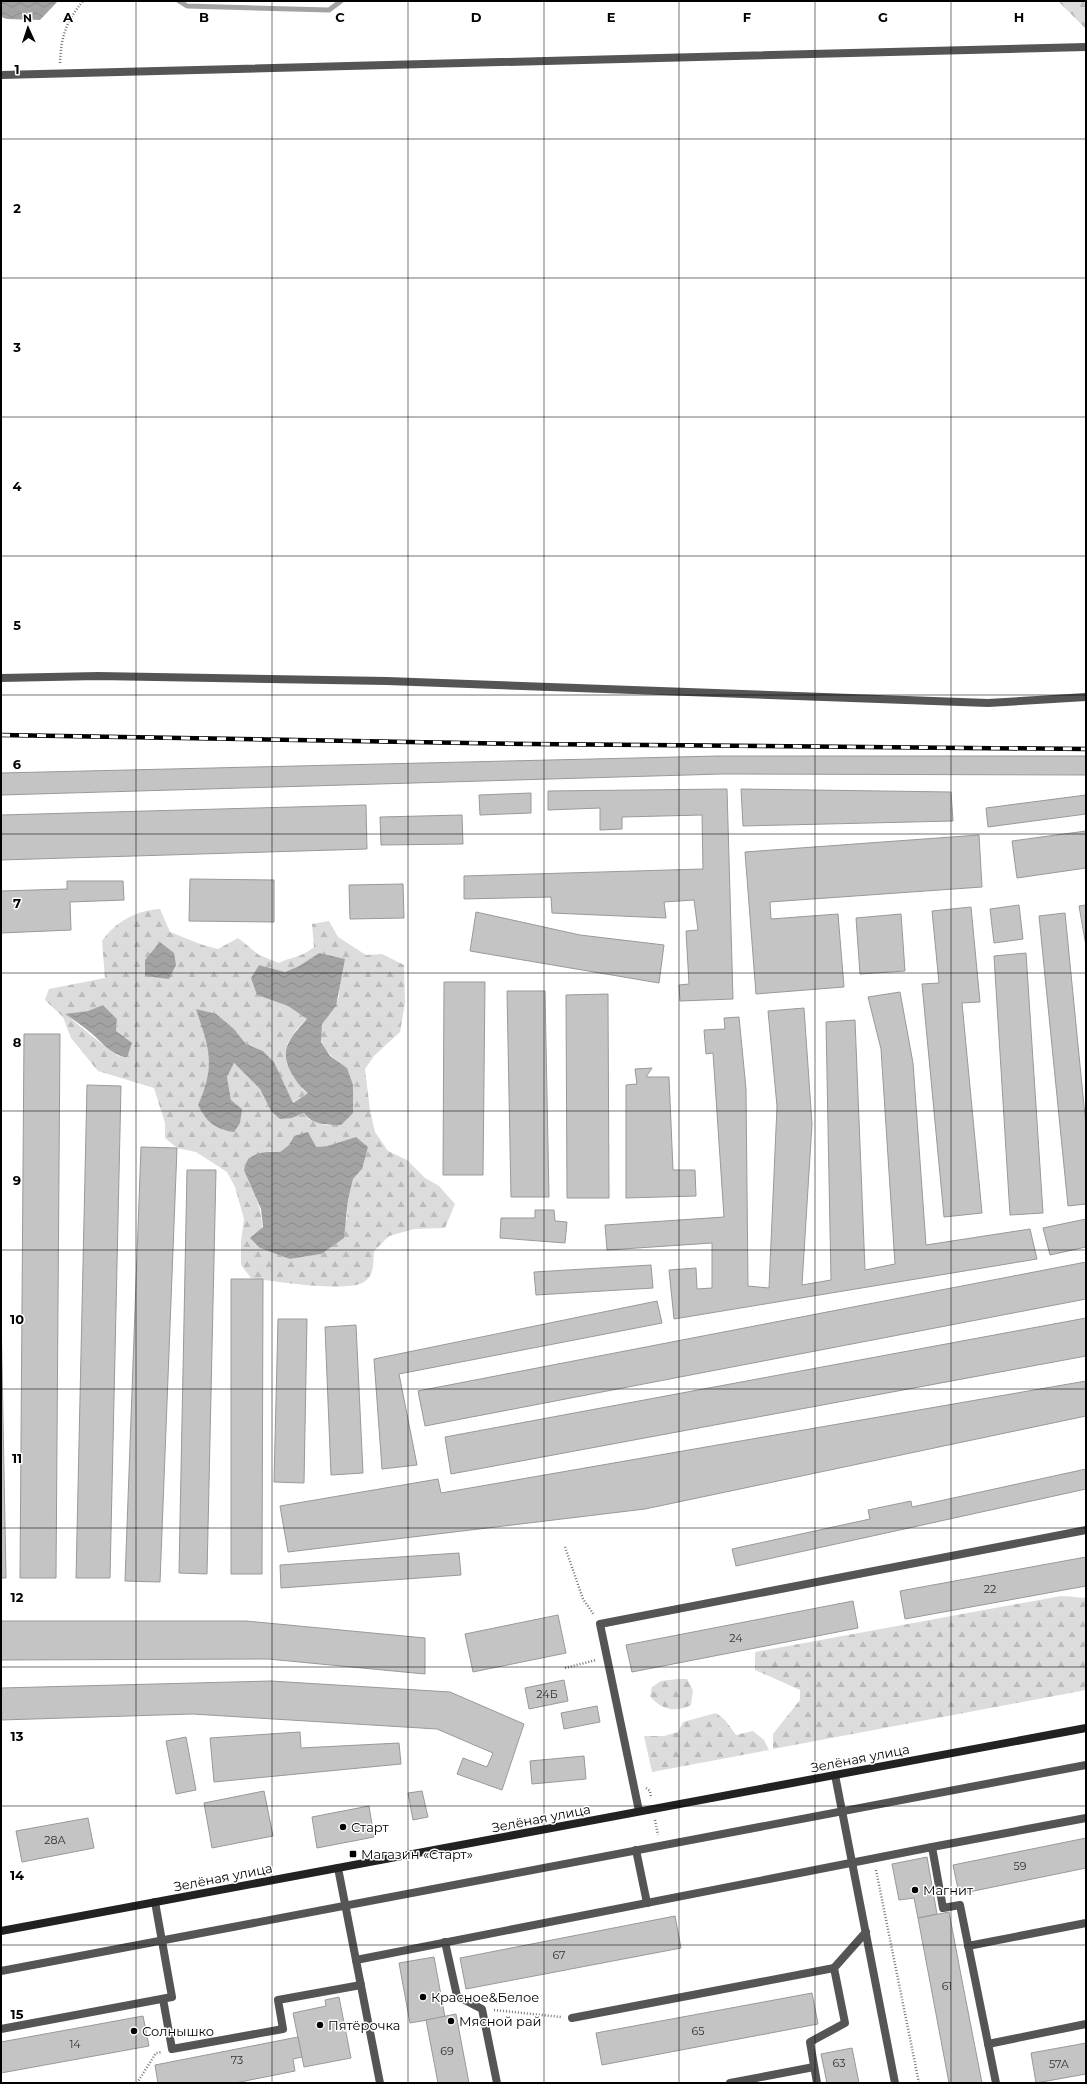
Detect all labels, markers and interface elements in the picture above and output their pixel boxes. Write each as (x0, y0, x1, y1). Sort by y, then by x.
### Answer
north arrow (8, 8, 48, 48)
text: A (62, 9, 74, 25)
text: B (199, 9, 209, 25)
text: C (335, 9, 345, 25)
text: D (471, 9, 482, 25)
text: E (607, 9, 616, 25)
text: F (743, 9, 751, 25)
text: G (878, 9, 888, 25)
text: H (1014, 9, 1024, 25)
text: N (23, 11, 32, 25)
text: 1 (14, 61, 20, 77)
text: 2 (13, 200, 21, 216)
text: 3 (12, 339, 21, 355)
text: 4 (13, 478, 22, 494)
text: 5 (13, 617, 21, 633)
text: 6 (13, 756, 22, 772)
text: 7 (13, 895, 21, 911)
text: 8 (13, 1034, 22, 1050)
text: 9 (13, 1172, 21, 1188)
text: 10 (10, 1311, 24, 1327)
text: 11 (12, 1450, 22, 1466)
house number: 22 (984, 1582, 996, 1596)
text: 12 (11, 1589, 24, 1605)
house number: 24 (729, 1631, 743, 1645)
house number: 24Б (536, 1687, 558, 1701)
text: 13 (11, 1728, 24, 1744)
street label: Зелёная улица (809, 1741, 911, 1775)
street label: Зелёная улица (490, 1801, 592, 1835)
place label: Старт (351, 1819, 389, 1835)
marker: Старт (338, 1822, 348, 1832)
house number: 28А (44, 1833, 67, 1847)
place label: Магазин «Старт» (361, 1846, 473, 1862)
marker: Магазин «Старт» (348, 1849, 358, 1859)
house number: 59 (1014, 1859, 1027, 1873)
street label: Зелёная улица (172, 1860, 274, 1894)
text: 14 (10, 1867, 24, 1883)
place label: Магнит (923, 1882, 974, 1898)
marker: Магнит (910, 1885, 920, 1895)
house number: 67 (552, 1948, 566, 1962)
house number: 61 (942, 1979, 952, 1993)
place label: Красное&Белое (431, 1989, 539, 2005)
marker: Красное&Белое (418, 1992, 428, 2002)
text: 15 (11, 2006, 24, 2022)
place label: Мясной рай (459, 2013, 542, 2029)
marker: Мясной рай (446, 2016, 456, 2026)
place label: Пятёрочка (328, 2017, 400, 2033)
marker: Пятёрочка (315, 2020, 325, 2030)
place label: Солнышко (142, 2023, 214, 2039)
house number: 65 (692, 2024, 704, 2038)
marker: Солнышко (129, 2026, 139, 2036)
house number: 14 (69, 2037, 81, 2051)
house number: 69 (440, 2044, 454, 2058)
house number: 73 (231, 2053, 243, 2067)
house number: 63 (833, 2056, 845, 2070)
house number: 57А (1049, 2057, 1070, 2071)

